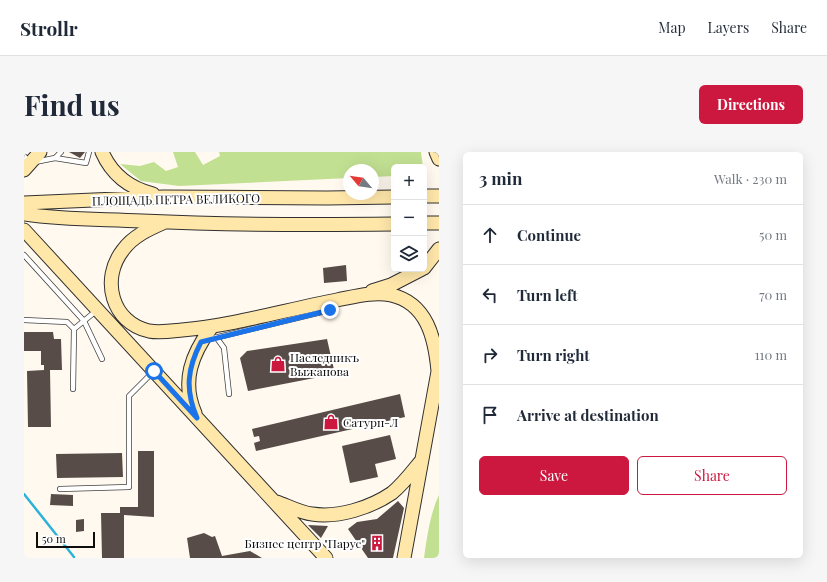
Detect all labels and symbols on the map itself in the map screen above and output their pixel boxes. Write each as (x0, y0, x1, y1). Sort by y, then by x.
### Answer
north arrow (343, 164, 379, 200)
street label: ПЛОЩАДЬ ПЕТРА ВЕЛИКОГО (92, 190, 260, 208)
route end (321, 301, 339, 319)
place label: Наследникъ Выжанова (290, 349, 359, 379)
shop icon: Наследникъ Выжанова (269, 355, 287, 373)
route start (145, 362, 163, 380)
shop icon: Сатурн-Л (322, 413, 340, 431)
place label: Сатурн-Л (343, 414, 398, 430)
scale bar (36, 530, 95, 549)
building icon: Бизнес центр "Парус" (368, 534, 386, 552)
place label: Бизнес центр "Парус" (245, 535, 365, 551)

